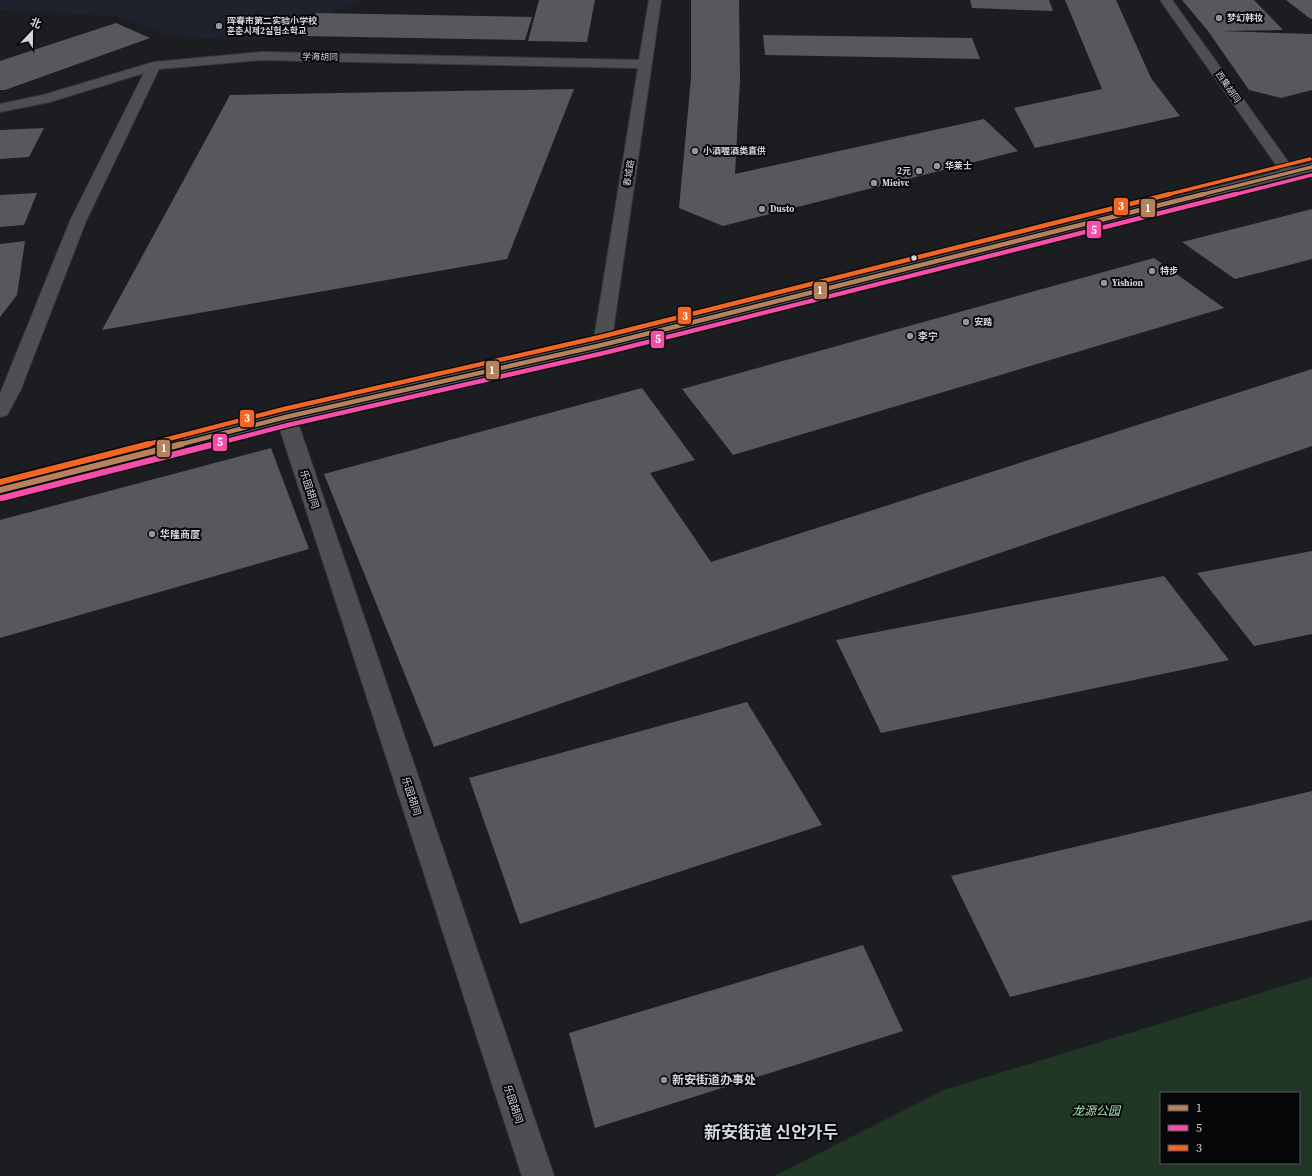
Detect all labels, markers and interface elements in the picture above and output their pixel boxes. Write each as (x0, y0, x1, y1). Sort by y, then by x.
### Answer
north arrow (12, 12, 52, 52)
place label: 梦幻韩妆 (1227, 12, 1263, 24)
marker: 梦幻韩妆 (1214, 13, 1224, 23)
text: 北 (28, 14, 43, 32)
place label: 珲春市第二实验小学校 훈춘시제2실험소학교 (227, 15, 318, 37)
marker: 珲春市第二实验小学校 훈춘시제2실험소학교 (214, 21, 224, 31)
street label: 学海胡同 (302, 51, 338, 63)
street label: 西集胡同 (1213, 69, 1243, 105)
place label: 小酒喔酒类直供 (703, 145, 766, 157)
marker: 小酒喔酒类直供 (690, 146, 700, 156)
street label: 春城路 (621, 159, 637, 187)
place label: 华莱士 (945, 160, 972, 172)
marker: 华莱士 (932, 161, 942, 171)
place label: 2元 (897, 165, 911, 177)
marker: 2元 (914, 166, 924, 176)
place label: Mieivc (882, 177, 910, 189)
marker: Mieivc (869, 178, 879, 188)
line badge: 3 (1113, 197, 1129, 216)
line badge: 1 (1140, 198, 1156, 218)
text: 3 (1118, 199, 1124, 214)
text: 1 (1145, 201, 1151, 216)
place label: Dusto (770, 203, 794, 215)
marker: Dusto (757, 204, 767, 214)
line badge: 5 (1086, 220, 1102, 239)
text: 5 (1091, 223, 1097, 238)
unlabelled marker (909, 253, 919, 263)
place label: 特步 (1160, 265, 1178, 277)
marker: 特步 (1147, 266, 1157, 276)
place label: Yishion (1112, 277, 1144, 289)
marker: Yishion (1099, 278, 1109, 288)
line badge: 1 (813, 281, 828, 300)
text: 1 (817, 283, 823, 298)
line badge: 3 (677, 306, 692, 325)
text: 3 (682, 309, 688, 324)
place label: 安踏 (974, 316, 992, 328)
marker: 安踏 (961, 317, 971, 327)
line badge: 5 (650, 330, 665, 349)
place label: 李宁 (918, 330, 938, 343)
marker: 李宁 (905, 331, 915, 341)
text: 5 (655, 332, 661, 347)
line badge: 1 (485, 360, 500, 380)
text: 1 (489, 363, 495, 378)
line badge: 3 (239, 409, 255, 428)
text: 3 (244, 411, 250, 426)
line badge: 5 (212, 433, 228, 452)
text: 5 (217, 435, 223, 450)
line badge: 1 (156, 439, 171, 458)
text: 1 (161, 441, 167, 456)
street label: 乐园胡同 (297, 468, 322, 510)
place label: 华隆商厦 (160, 528, 200, 541)
marker: 华隆商厦 (147, 529, 157, 539)
street label: 乐园胡同 (399, 775, 424, 817)
place label: 新安街道办事处 (672, 1072, 756, 1088)
marker: 新安街道办事处 (659, 1075, 669, 1085)
street label: 乐园胡同 (501, 1083, 526, 1125)
legend (1160, 1092, 1300, 1164)
text: 1 (1196, 1100, 1202, 1116)
park label: 龙源公园 (1072, 1103, 1122, 1119)
district label: 新安街道 신안가두 (704, 1120, 838, 1144)
text: 5 (1196, 1120, 1202, 1136)
text: 3 (1196, 1140, 1202, 1156)

